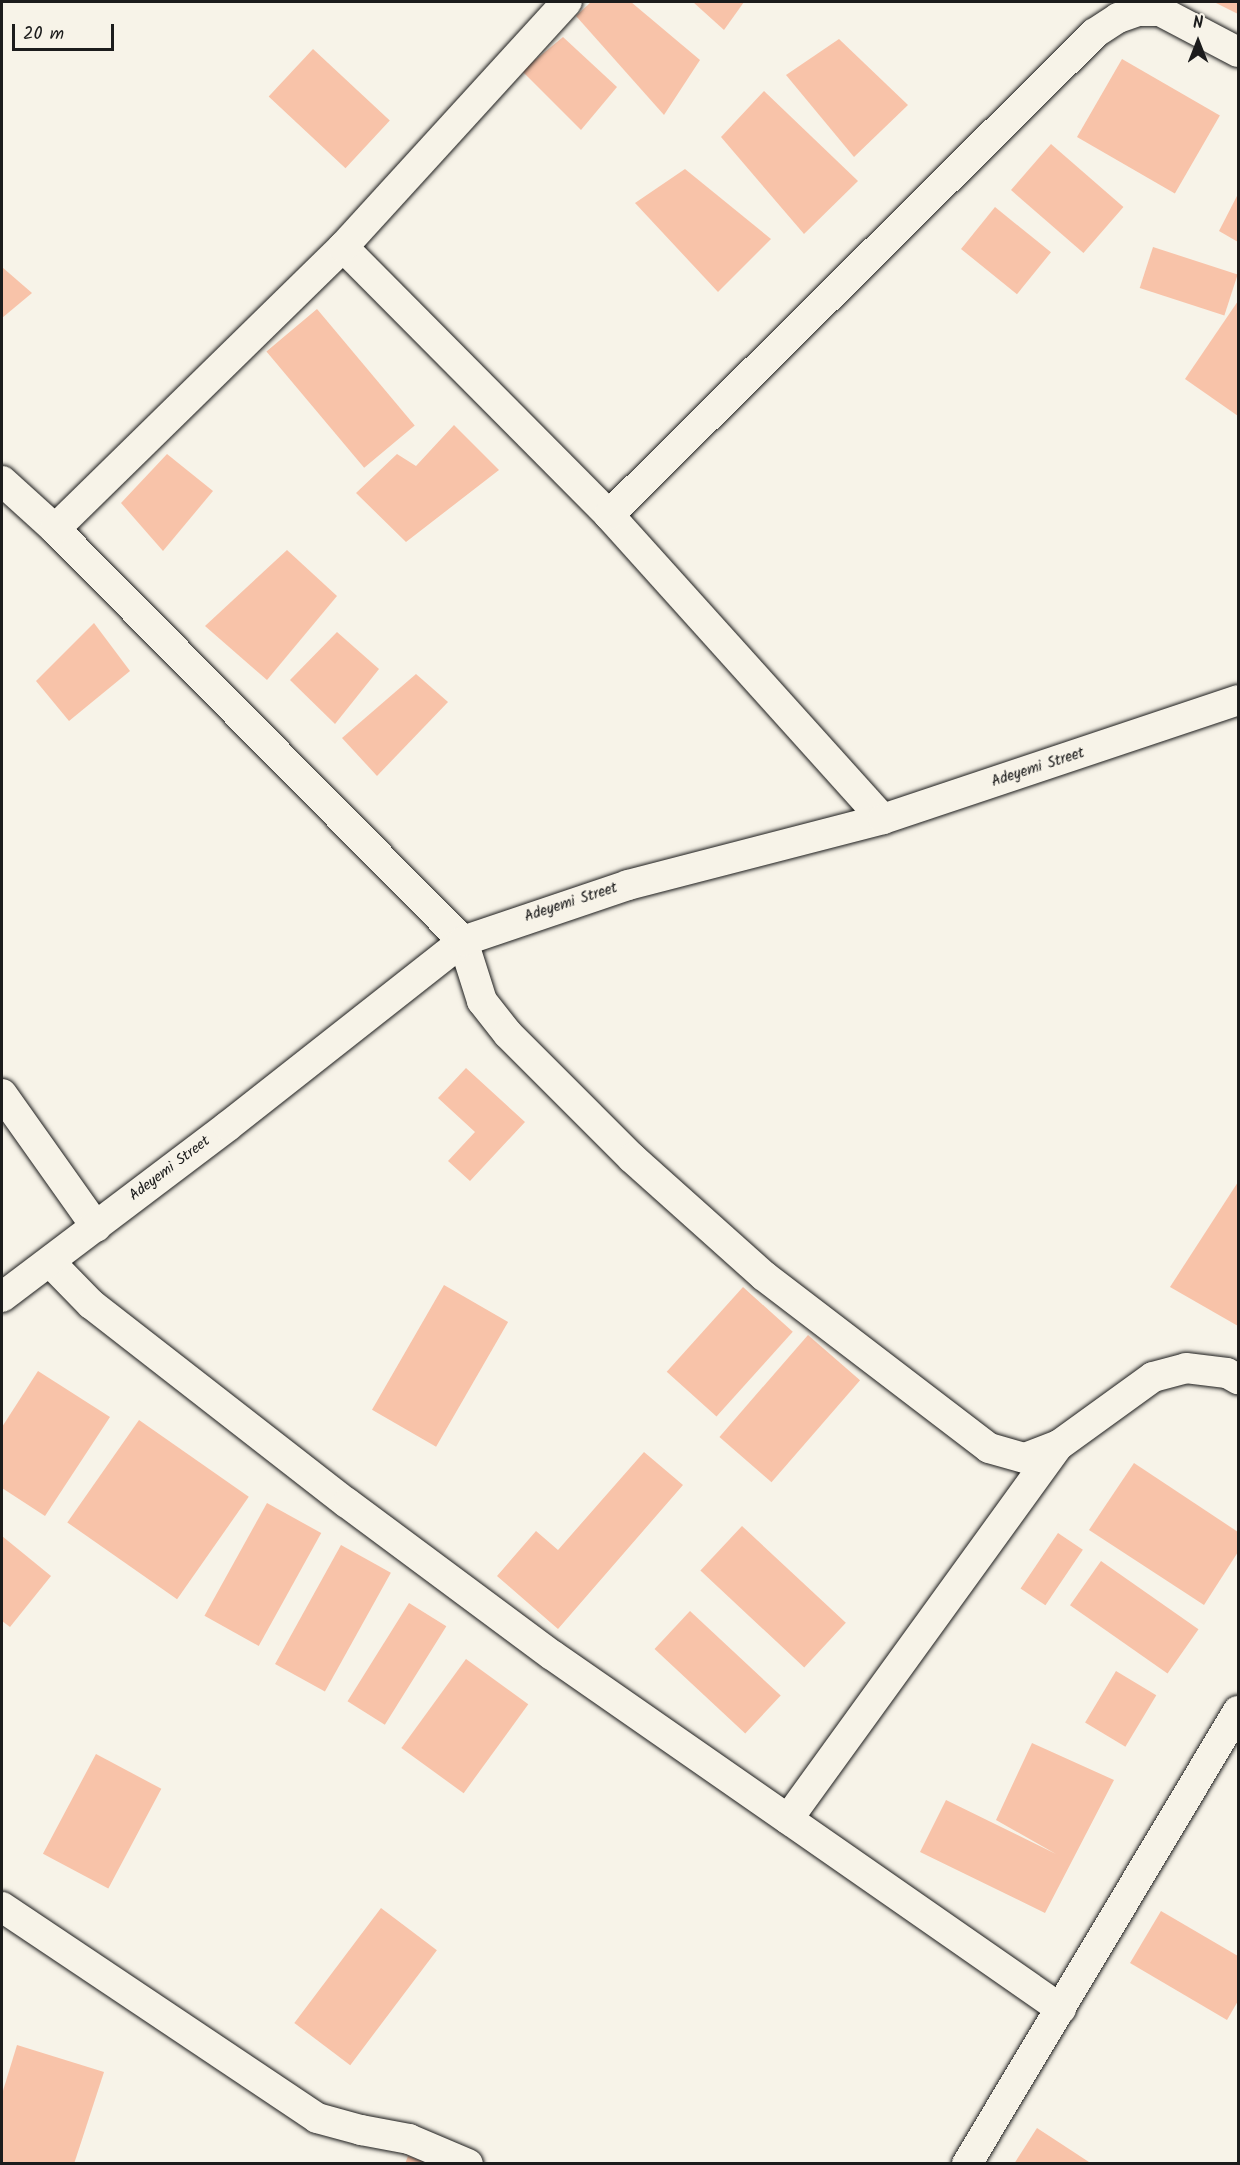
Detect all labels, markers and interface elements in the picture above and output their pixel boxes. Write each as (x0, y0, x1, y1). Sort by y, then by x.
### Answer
text: N (1193, 11, 1203, 36)
scale bar (15, 12, 117, 50)
north arrow (1168, 12, 1228, 72)
text: 20 m (23, 20, 64, 49)
street label: Adeyemi Street (989, 744, 1087, 792)
street label: Adeyemi Street (522, 879, 620, 927)
street label: Adeyemi Street (126, 1133, 214, 1205)

